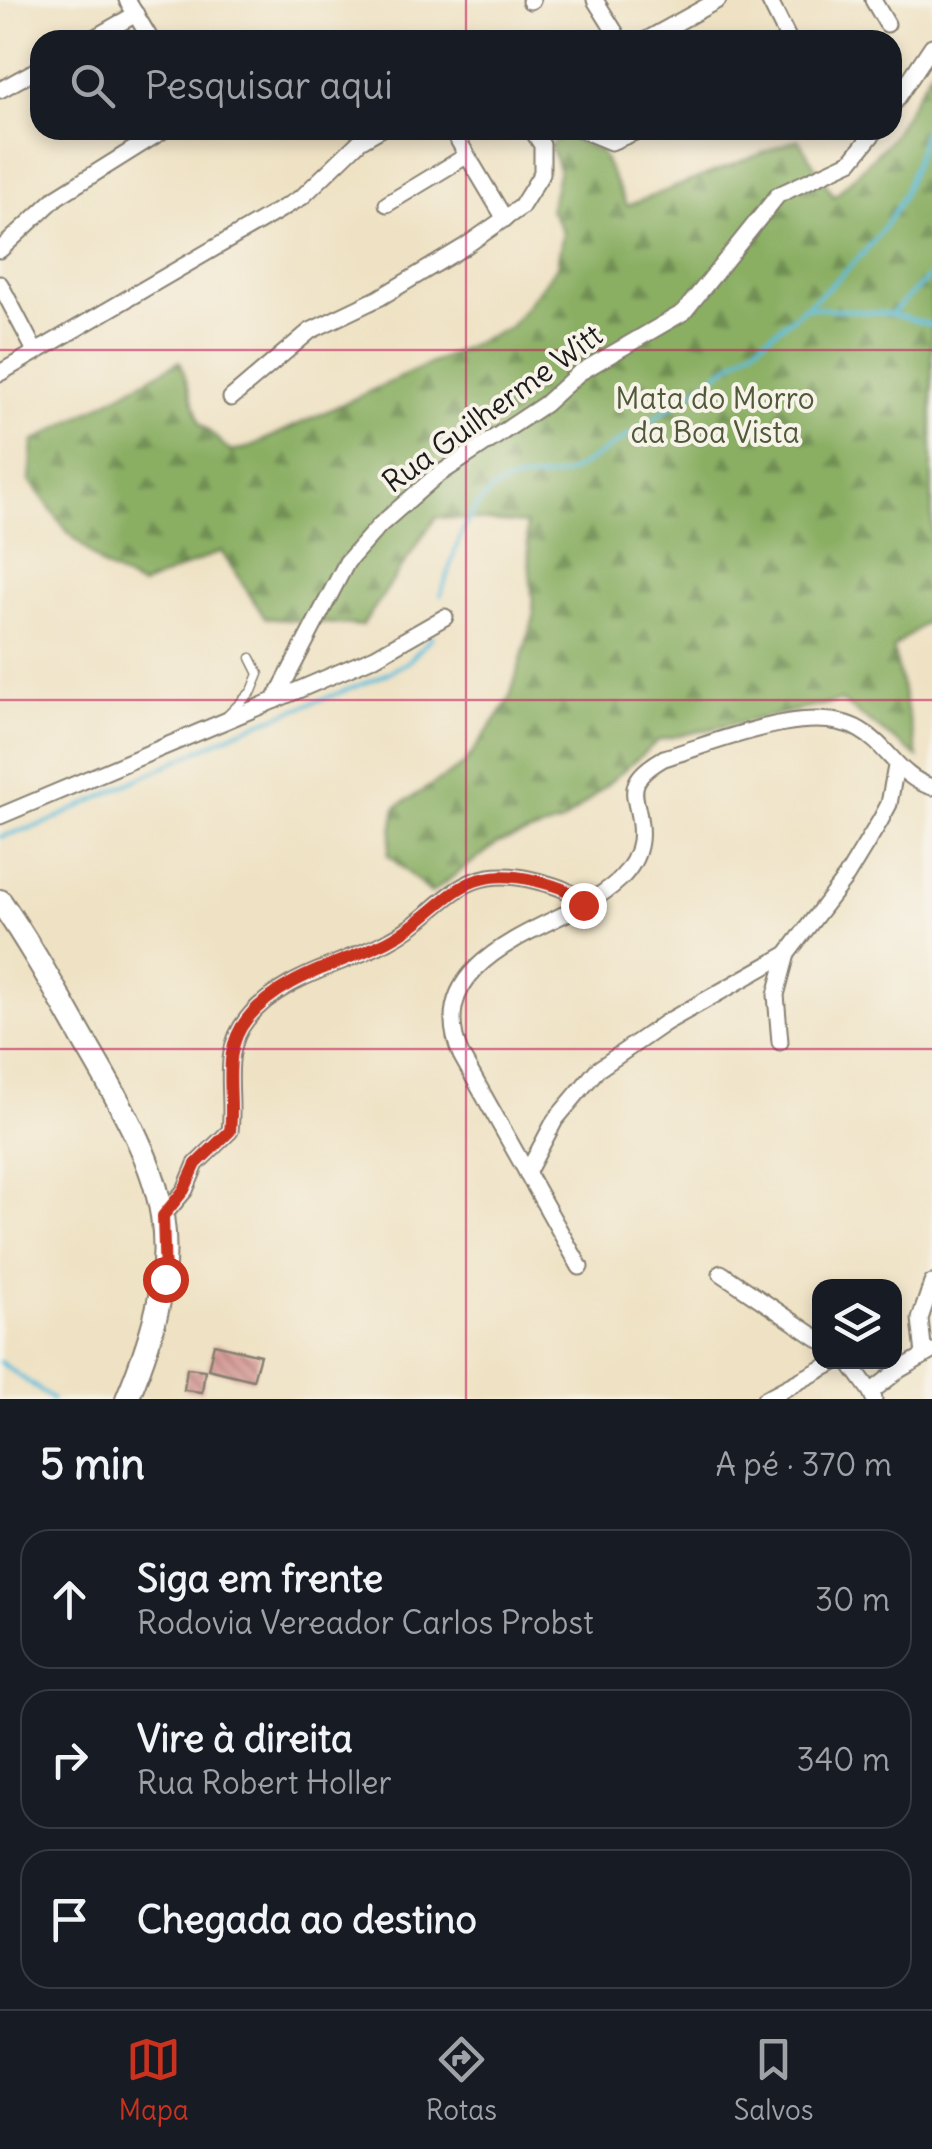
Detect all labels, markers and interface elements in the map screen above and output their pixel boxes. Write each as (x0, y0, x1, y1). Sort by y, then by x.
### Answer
search box (30, 30, 902, 140)
icon: search (65, 58, 120, 113)
text: Pesquisar aqui (145, 62, 393, 109)
street label: Rua Guilherme Witt (375, 315, 609, 501)
park label: Mata do Morro da Boa Vista (615, 379, 815, 451)
route end (561, 883, 607, 929)
route start (143, 1257, 189, 1303)
map controls (812, 1279, 902, 1369)
button: layers (812, 1279, 902, 1369)
text: 5 min (40, 1438, 145, 1490)
text: A pé · 370 m (715, 1444, 892, 1485)
text: Siga em frente (137, 1555, 383, 1602)
icon: ahead (42, 1572, 97, 1627)
text: 30 m (815, 1579, 890, 1620)
text: Rodovia Vereador Carlos Probst (137, 1602, 594, 1643)
text: Vire à direita (137, 1715, 353, 1762)
icon: right (42, 1732, 97, 1787)
text: 340 m (797, 1739, 890, 1780)
text: Rua Robert Holler (137, 1762, 392, 1803)
icon: arrive (42, 1892, 97, 1947)
text: Chegada ao destino (137, 1896, 477, 1943)
tab: Mapa (118, 2032, 189, 2128)
tab: Rotas (426, 2032, 497, 2128)
tab: Salvos (734, 2032, 814, 2128)

